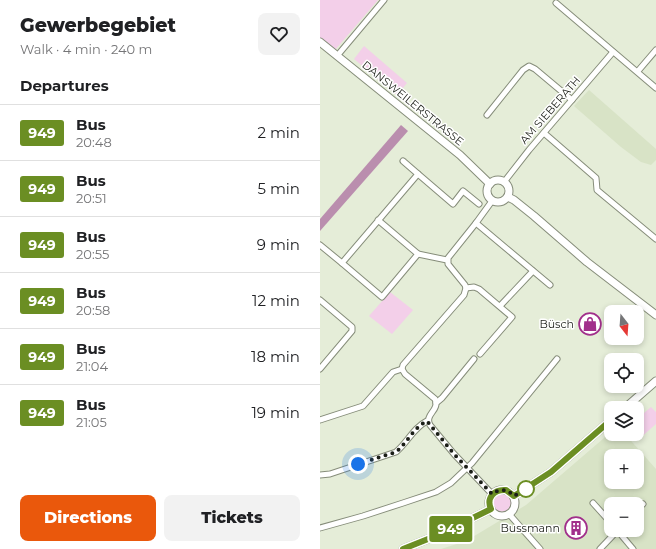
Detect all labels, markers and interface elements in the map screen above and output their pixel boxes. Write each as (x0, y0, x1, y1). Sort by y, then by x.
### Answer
button: heart (258, 13, 300, 55)
text: Gewerbegebiet (20, 14, 176, 37)
text: Walk · 4 min · 240 m (20, 41, 152, 57)
street label: DANSWEILERSTRASSE (359, 58, 467, 148)
street label: AM SIEBERATH (517, 73, 583, 147)
text: Departures (20, 76, 109, 95)
text: Bus (76, 115, 106, 134)
text: 2 min (257, 123, 300, 142)
text: 949 (28, 124, 56, 142)
text: 20:48 (76, 134, 112, 150)
text: Bus (76, 171, 106, 190)
text: 5 min (257, 179, 300, 198)
text: 949 (28, 180, 56, 198)
text: 20:51 (76, 190, 107, 206)
text: Bus (76, 227, 106, 246)
text: 9 min (257, 235, 300, 254)
text: 949 (28, 236, 56, 254)
text: 20:55 (76, 246, 109, 262)
text: Bus (76, 283, 106, 302)
text: 12 min (252, 291, 300, 310)
text: 949 (28, 292, 56, 310)
text: 20:58 (76, 302, 110, 318)
north arrow (604, 305, 644, 345)
map controls (604, 305, 644, 537)
shop icon: Büsch (577, 311, 603, 337)
place label: Büsch (539, 317, 574, 331)
text: Bus (76, 339, 106, 358)
text: 18 min (251, 347, 300, 366)
text: 949 (28, 348, 56, 366)
button: locate (604, 353, 644, 393)
text: 21:04 (76, 358, 108, 374)
text: Bus (76, 395, 106, 414)
button: layers (604, 401, 644, 441)
text: 19 min (251, 403, 300, 422)
text: 949 (28, 404, 56, 422)
text: 21:05 (76, 414, 107, 430)
button: + (604, 449, 644, 489)
your location (348, 454, 368, 474)
unlabelled marker (517, 480, 535, 498)
button: Directions (20, 495, 156, 541)
button: Tickets (164, 495, 300, 541)
button: − (604, 497, 644, 537)
building icon: Bussmann (563, 515, 589, 541)
line badge: 949 (428, 516, 474, 542)
text: 949 (437, 520, 465, 538)
place label: Bussmann (501, 521, 560, 535)

